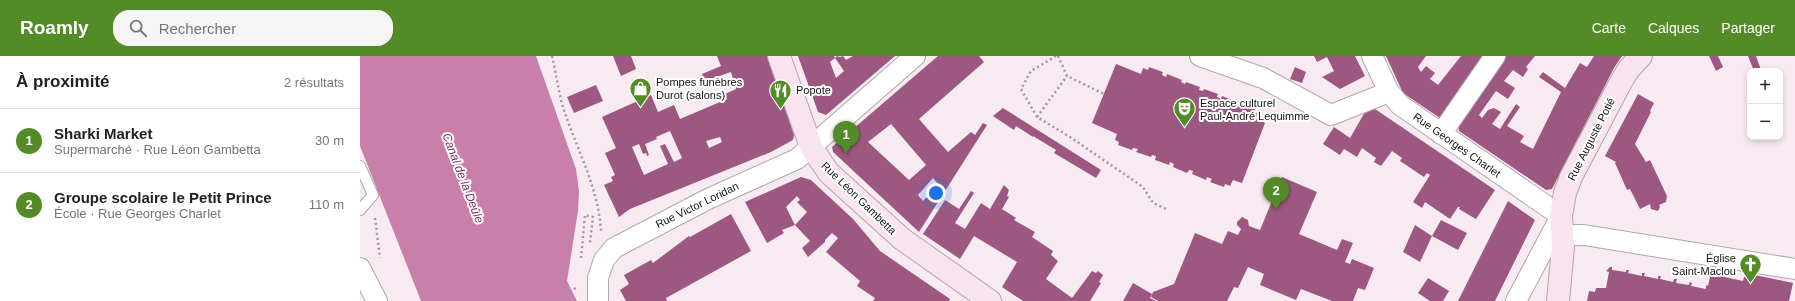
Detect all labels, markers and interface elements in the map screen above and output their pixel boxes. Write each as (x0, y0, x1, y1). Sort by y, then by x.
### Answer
search box (113, 10, 393, 46)
text: Roamly (20, 17, 89, 38)
icon: search (127, 17, 149, 39)
text: Rechercher (159, 20, 236, 37)
text: Carte (1592, 20, 1626, 36)
text: Calques (1648, 20, 1699, 36)
text: Partager (1721, 20, 1775, 36)
map controls (1747, 68, 1783, 140)
button: + (1747, 68, 1783, 104)
text: À proximité (16, 72, 110, 91)
text: 2 résultats (284, 75, 344, 90)
shop icon: Pompes funèbres Durot (salons) (627, 75, 653, 108)
place label: Pompes funèbres Durot (salons) (656, 76, 743, 101)
restaurant icon: Popote (767, 77, 793, 110)
place label: Popote (796, 84, 831, 96)
theatre icon: Espace culturel Paul-André Lequimme (1171, 96, 1197, 129)
street label: Rue Auguste Potié (1565, 96, 1617, 182)
place label: Espace culturel Paul-André Lequimme (1200, 97, 1309, 122)
button: − (1747, 104, 1783, 140)
street label: Rue Georges Charlet (1411, 110, 1503, 180)
pin: 1 (833, 121, 859, 154)
text: Sharki Market (54, 125, 152, 142)
water label: Canal de la Deûle (439, 131, 487, 225)
text: 1 (25, 133, 33, 148)
text: 30 m (315, 133, 344, 148)
text: Supermarché · Rue Léon Gambetta (54, 142, 261, 157)
street label: Rue Léon Gambetta (819, 159, 899, 237)
pin: 2 (1263, 177, 1289, 210)
street label: Rue Victor Loridan (654, 180, 740, 230)
your location (926, 183, 946, 203)
text: Groupe scolaire le Petit Prince (54, 189, 272, 206)
text: 2 (25, 197, 33, 212)
text: 110 m (309, 197, 344, 212)
text: École · Rue Georges Charlet (54, 206, 221, 221)
church icon: Église Saint-Maclou (1738, 251, 1764, 284)
place label: Église Saint-Maclou (1672, 252, 1736, 277)

